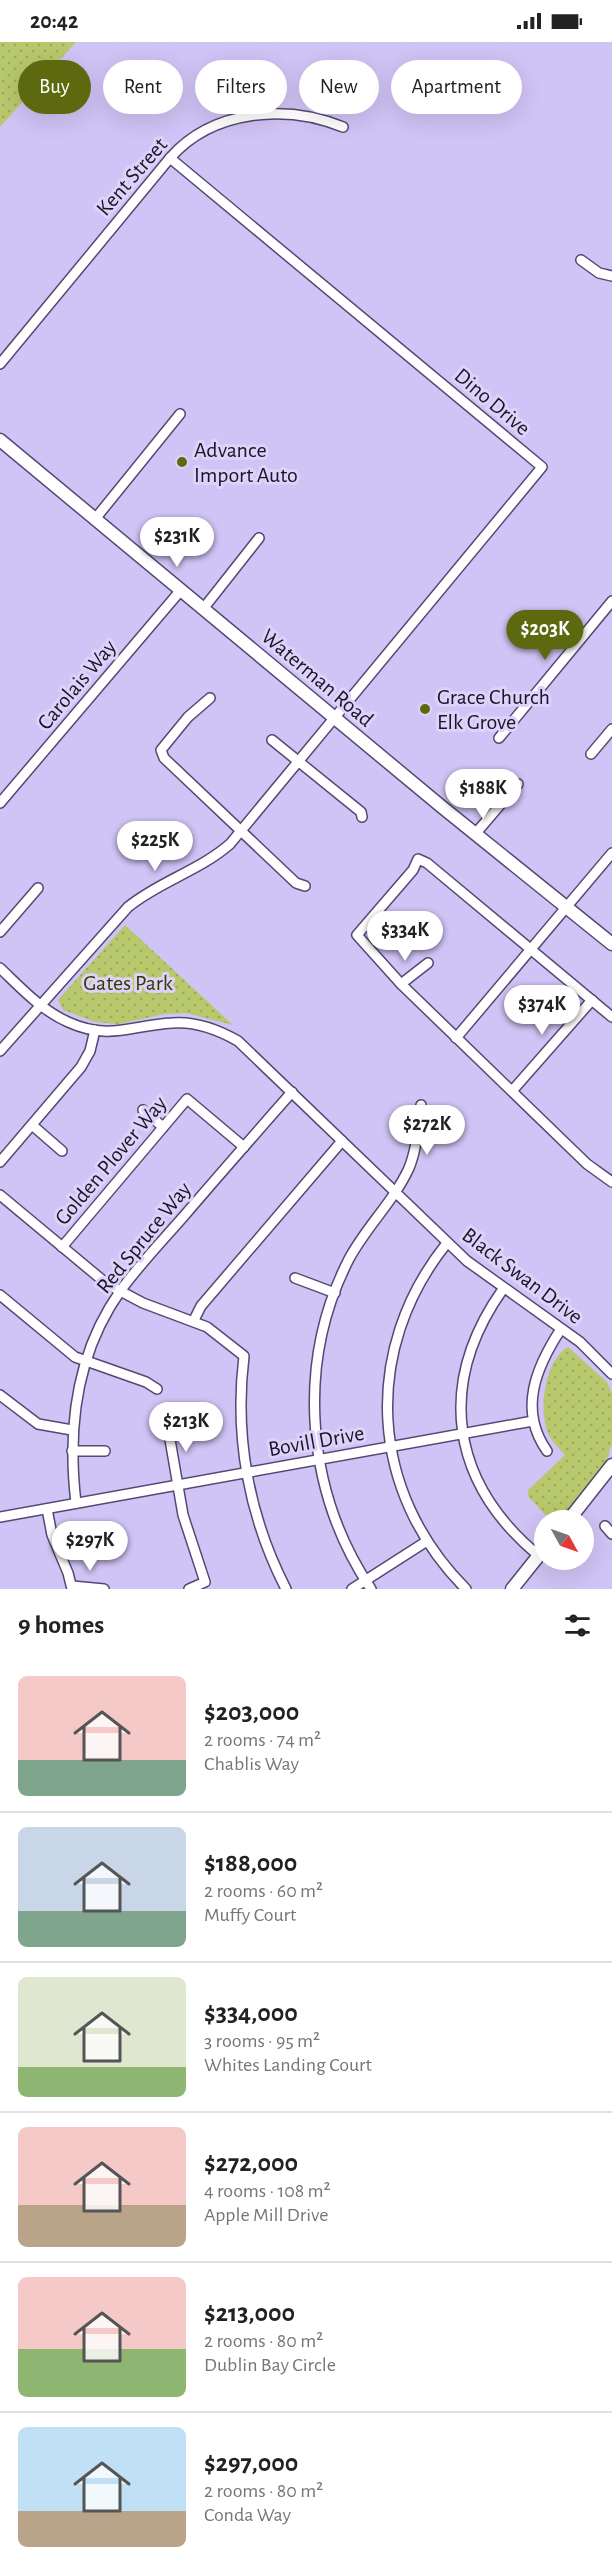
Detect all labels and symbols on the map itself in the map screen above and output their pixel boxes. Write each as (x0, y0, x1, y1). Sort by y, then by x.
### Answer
street label: Kent Street (92, 133, 171, 220)
street label: Dino Drive (450, 364, 534, 439)
place label: Advance Import Auto (194, 439, 298, 486)
marker: Advance Import Auto (175, 455, 189, 469)
pin: $231K (135, 517, 219, 568)
pin: $203K (503, 610, 587, 661)
street label: Waterman Road (257, 625, 378, 731)
street label: Carolais Way (33, 635, 121, 734)
place label: Grace Church Elk Grove (437, 686, 550, 733)
marker: Grace Church Elk Grove (418, 702, 432, 716)
pin: $188K (441, 769, 525, 820)
pin: $225K (113, 821, 197, 872)
pin: $334K (363, 911, 447, 962)
park label: Gates Park (83, 972, 173, 994)
pin: $374K (500, 985, 584, 1036)
street label: Golden Plover Way (51, 1092, 171, 1229)
pin: $272K (385, 1105, 469, 1156)
street label: Red Spruce Way (92, 1177, 196, 1297)
street label: Black Swan Drive (458, 1223, 587, 1328)
pin: $213K (144, 1402, 228, 1453)
street label: Bovill Drive (267, 1422, 366, 1460)
north arrow (534, 1510, 594, 1570)
pin: $297K (48, 1521, 132, 1572)

